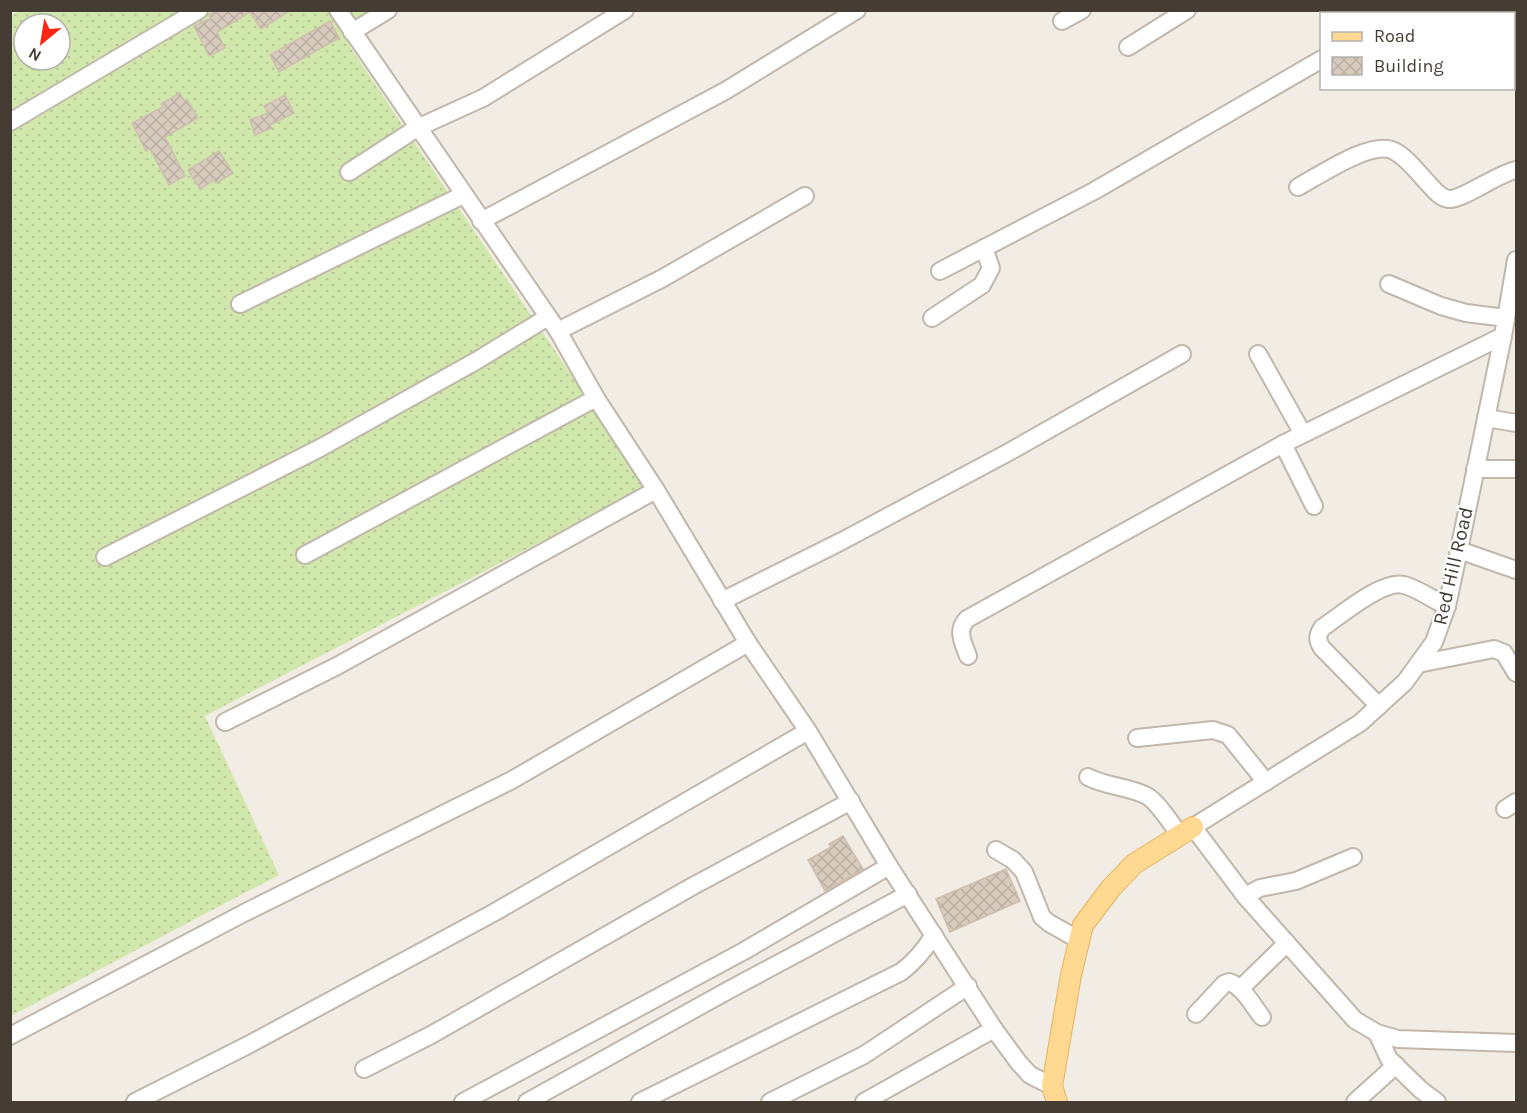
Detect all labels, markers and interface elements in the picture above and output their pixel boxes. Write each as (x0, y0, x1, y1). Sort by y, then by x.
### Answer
north arrow (12, 12, 72, 72)
legend (1320, 12, 1515, 90)
text: Road (1374, 25, 1415, 47)
text: N (25, 43, 44, 66)
text: Building (1374, 55, 1444, 77)
street label: Red Hill Road (1428, 505, 1478, 627)

